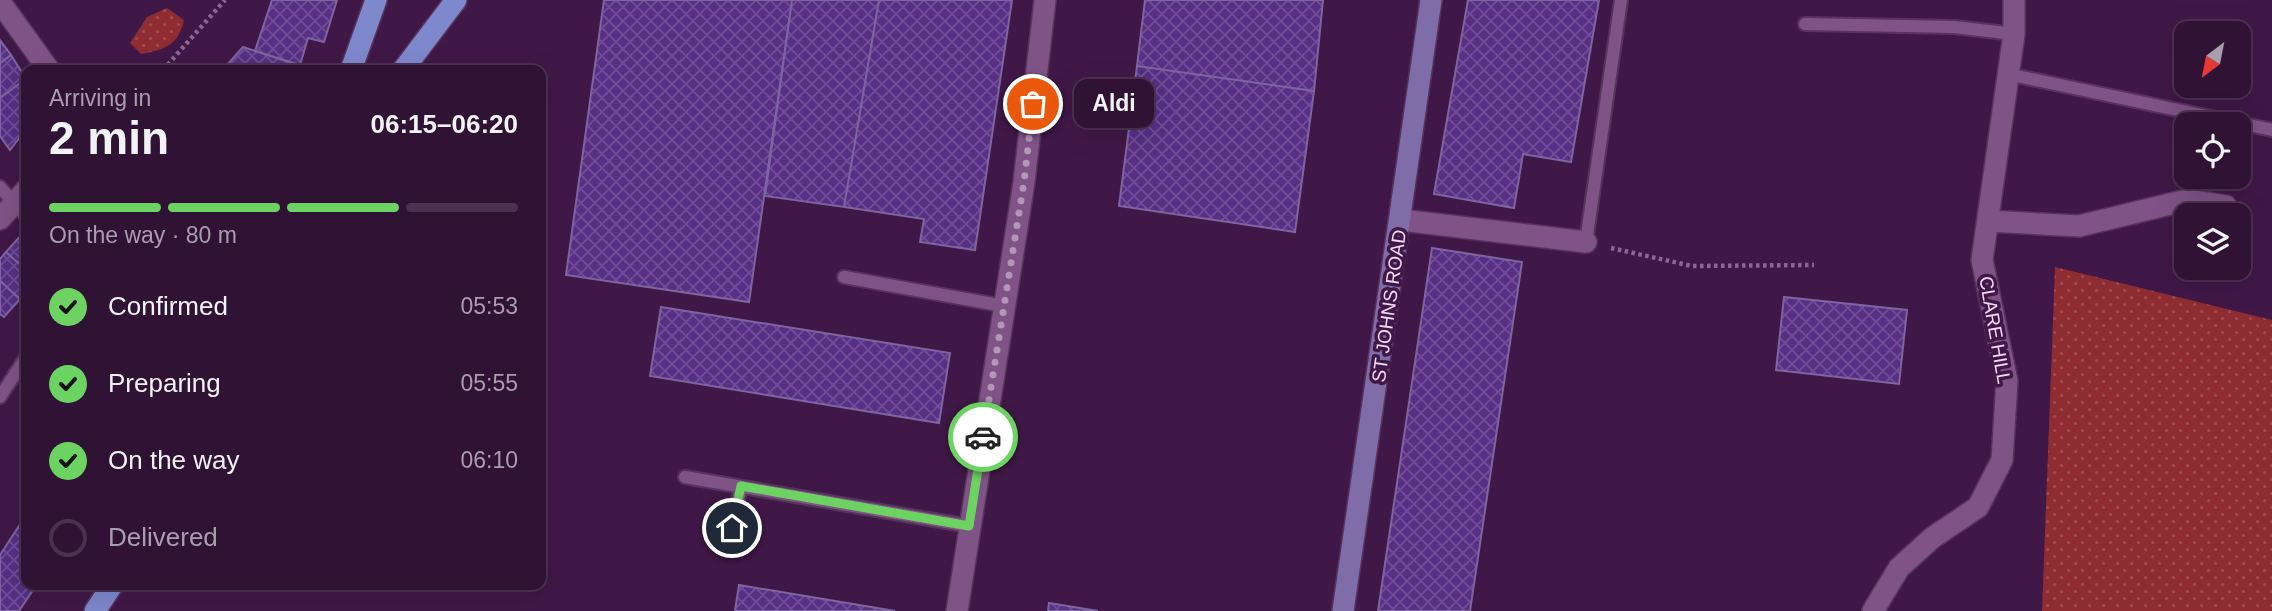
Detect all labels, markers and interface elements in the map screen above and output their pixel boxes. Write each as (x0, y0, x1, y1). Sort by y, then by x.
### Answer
north arrow (2174, 21, 2250, 98)
map controls (2174, 21, 2251, 280)
pin (1003, 74, 1063, 134)
callout: Aldi (1075, 80, 1156, 128)
text: Arriving in (49, 85, 151, 111)
icon: bag (1014, 85, 1052, 123)
text: Aldi (1092, 90, 1136, 116)
text: 06:15–06:20 (371, 109, 518, 139)
text: 2 min (49, 112, 169, 164)
button: locate (2174, 112, 2251, 189)
button: layers (2174, 203, 2251, 280)
text: On the way · 80 m (49, 222, 237, 248)
street label: ST JOHNS ROAD (1368, 228, 1410, 384)
street label: CLARE HILL (1975, 275, 2015, 385)
icon: check (49, 288, 87, 326)
text: Confirmed (108, 291, 228, 321)
text: 05:53 (460, 293, 518, 319)
icon: check (49, 365, 87, 403)
text: Preparing (108, 368, 221, 398)
text: 05:55 (460, 370, 518, 396)
courier (948, 402, 1018, 472)
icon: car (964, 418, 1002, 456)
icon: check (49, 442, 87, 480)
text: On the way (108, 445, 240, 475)
text: 06:10 (460, 447, 518, 473)
pin (702, 498, 762, 558)
icon: home (713, 509, 751, 547)
text: Delivered (108, 522, 218, 552)

